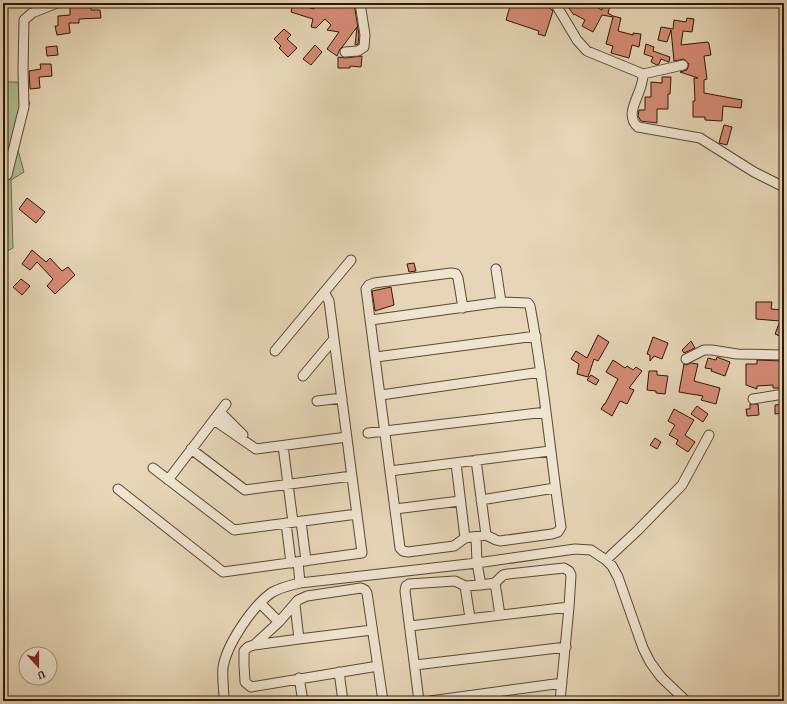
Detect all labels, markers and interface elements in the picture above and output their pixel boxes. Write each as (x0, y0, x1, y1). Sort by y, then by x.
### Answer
north arrow (18, 646, 58, 686)
text: U (35, 667, 47, 683)

